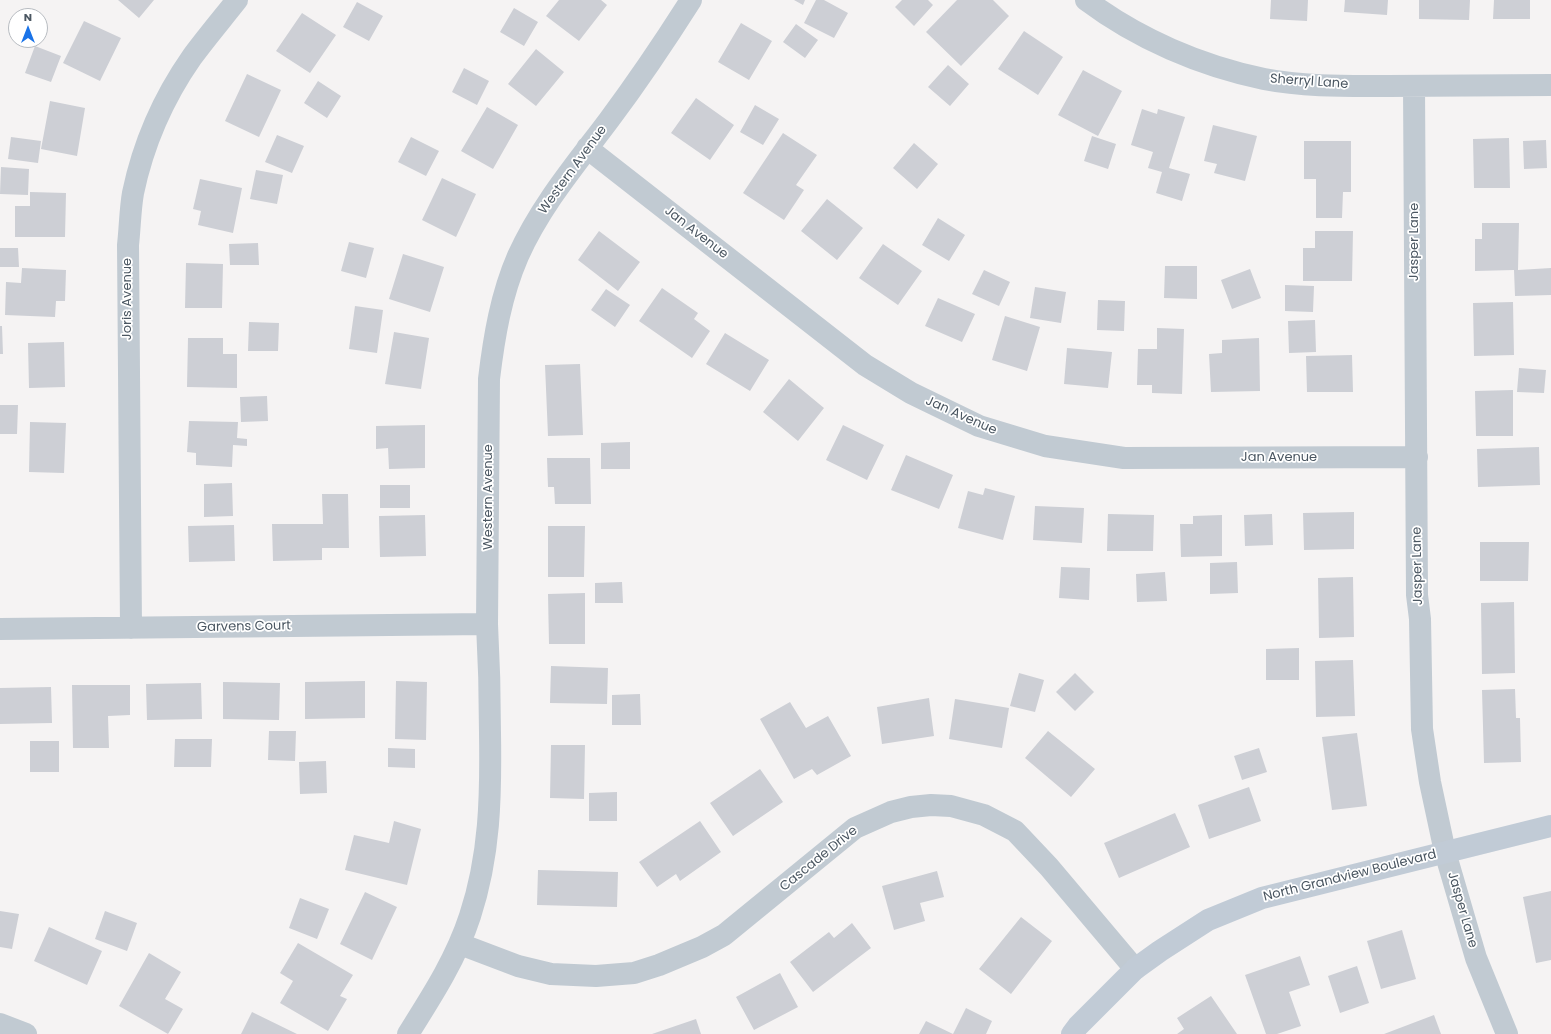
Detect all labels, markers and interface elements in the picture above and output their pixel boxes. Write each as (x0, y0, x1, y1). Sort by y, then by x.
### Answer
north arrow (8, 8, 48, 48)
text: N (24, 9, 32, 25)
street label: Sherryl Lane (1269, 71, 1349, 93)
street label: Western Avenue (536, 123, 610, 217)
street label: Jan Avenue (661, 203, 731, 263)
street label: Jasper Lane (1407, 203, 1423, 281)
street label: Joris Avenue (120, 258, 136, 340)
street label: Jan Avenue (923, 393, 999, 439)
street label: Western Avenue (481, 444, 497, 550)
street label: Jan Avenue (1241, 450, 1317, 466)
street label: Jasper Lane (1410, 527, 1426, 605)
street label: Garvens Court (197, 618, 291, 636)
street label: Cascade Drive (777, 823, 861, 895)
street label: North Grandview Boulevard (1262, 847, 1438, 905)
street label: Jasper Lane (1444, 870, 1480, 950)

